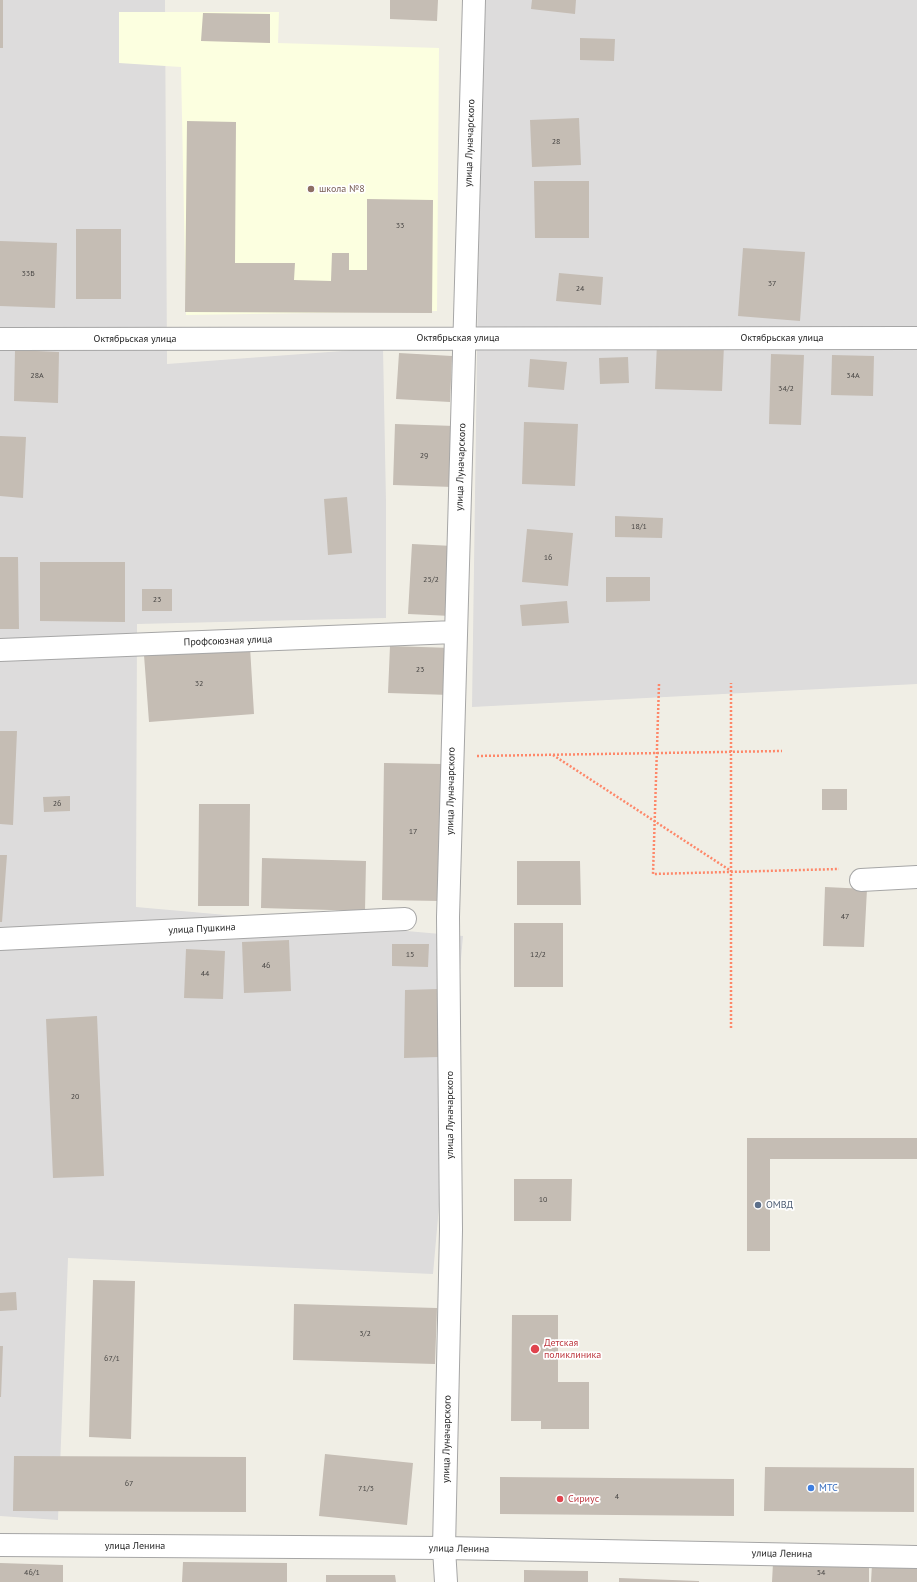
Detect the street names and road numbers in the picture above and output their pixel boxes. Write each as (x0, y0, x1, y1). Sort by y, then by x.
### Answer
street label: улица Луначарского (462, 99, 478, 187)
street label: Октябрьская улица (417, 332, 499, 344)
street label: Октябрьская улица (741, 332, 823, 344)
street label: Октябрьская улица (94, 333, 176, 345)
street label: улица Луначарского (453, 423, 469, 511)
street label: Профсоюзная улица (184, 633, 272, 649)
street label: улица Луначарского (444, 747, 458, 835)
street label: улица Пушкина (168, 921, 236, 937)
street label: улица Луначарского (444, 1071, 456, 1159)
street label: улица Луначарского (440, 1395, 454, 1483)
street label: улица Ленина (105, 1540, 165, 1552)
street label: улица Ленина (429, 1542, 489, 1556)
street label: улица Ленина (752, 1547, 812, 1561)

